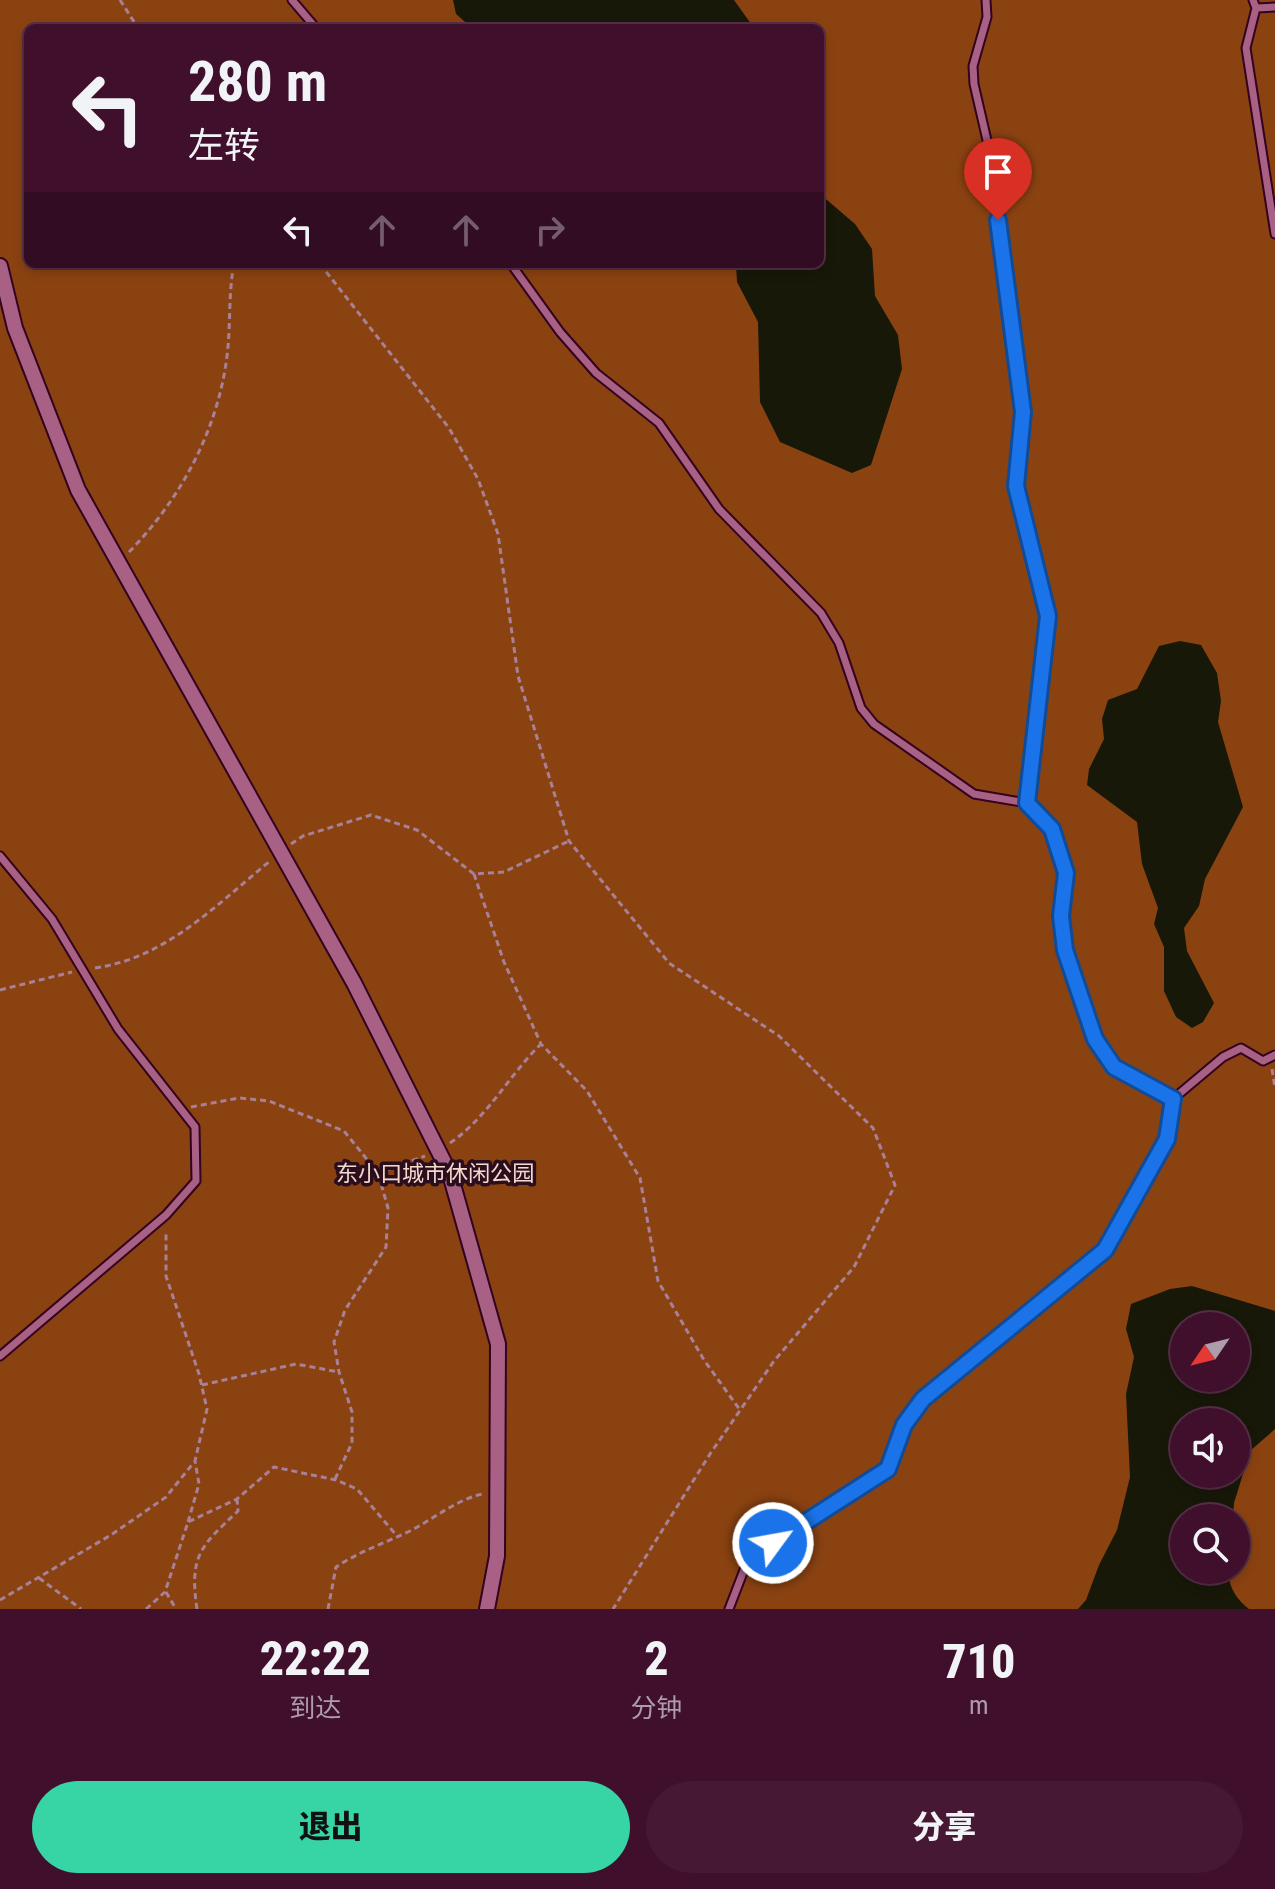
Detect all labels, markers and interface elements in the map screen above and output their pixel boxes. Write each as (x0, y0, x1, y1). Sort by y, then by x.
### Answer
text: 280 m (188, 49, 327, 115)
icon: left (56, 56, 160, 160)
text: 左转 (188, 125, 260, 167)
pin (964, 138, 1032, 220)
icon: arrive (976, 150, 1020, 194)
icon: left (276, 208, 320, 252)
icon: ahead (360, 208, 404, 252)
icon: ahead (444, 208, 488, 252)
icon: right (528, 208, 572, 252)
park label: 东小口城市休闲公园 (336, 1161, 534, 1186)
north arrow (1170, 1312, 1250, 1392)
map controls (1170, 1312, 1250, 1584)
button: sound (1170, 1408, 1250, 1488)
position arrow (731, 1501, 815, 1585)
button: search (1170, 1504, 1250, 1584)
text: 22:22 (260, 1630, 371, 1687)
text: 2 (644, 1630, 669, 1687)
text: 710 (942, 1633, 1015, 1690)
text: m (969, 1690, 989, 1720)
text: 到达 (289, 1693, 341, 1723)
text: 分钟 (630, 1693, 682, 1723)
button: 退出 (32, 1781, 630, 1873)
button: 分享 (646, 1781, 1243, 1873)

